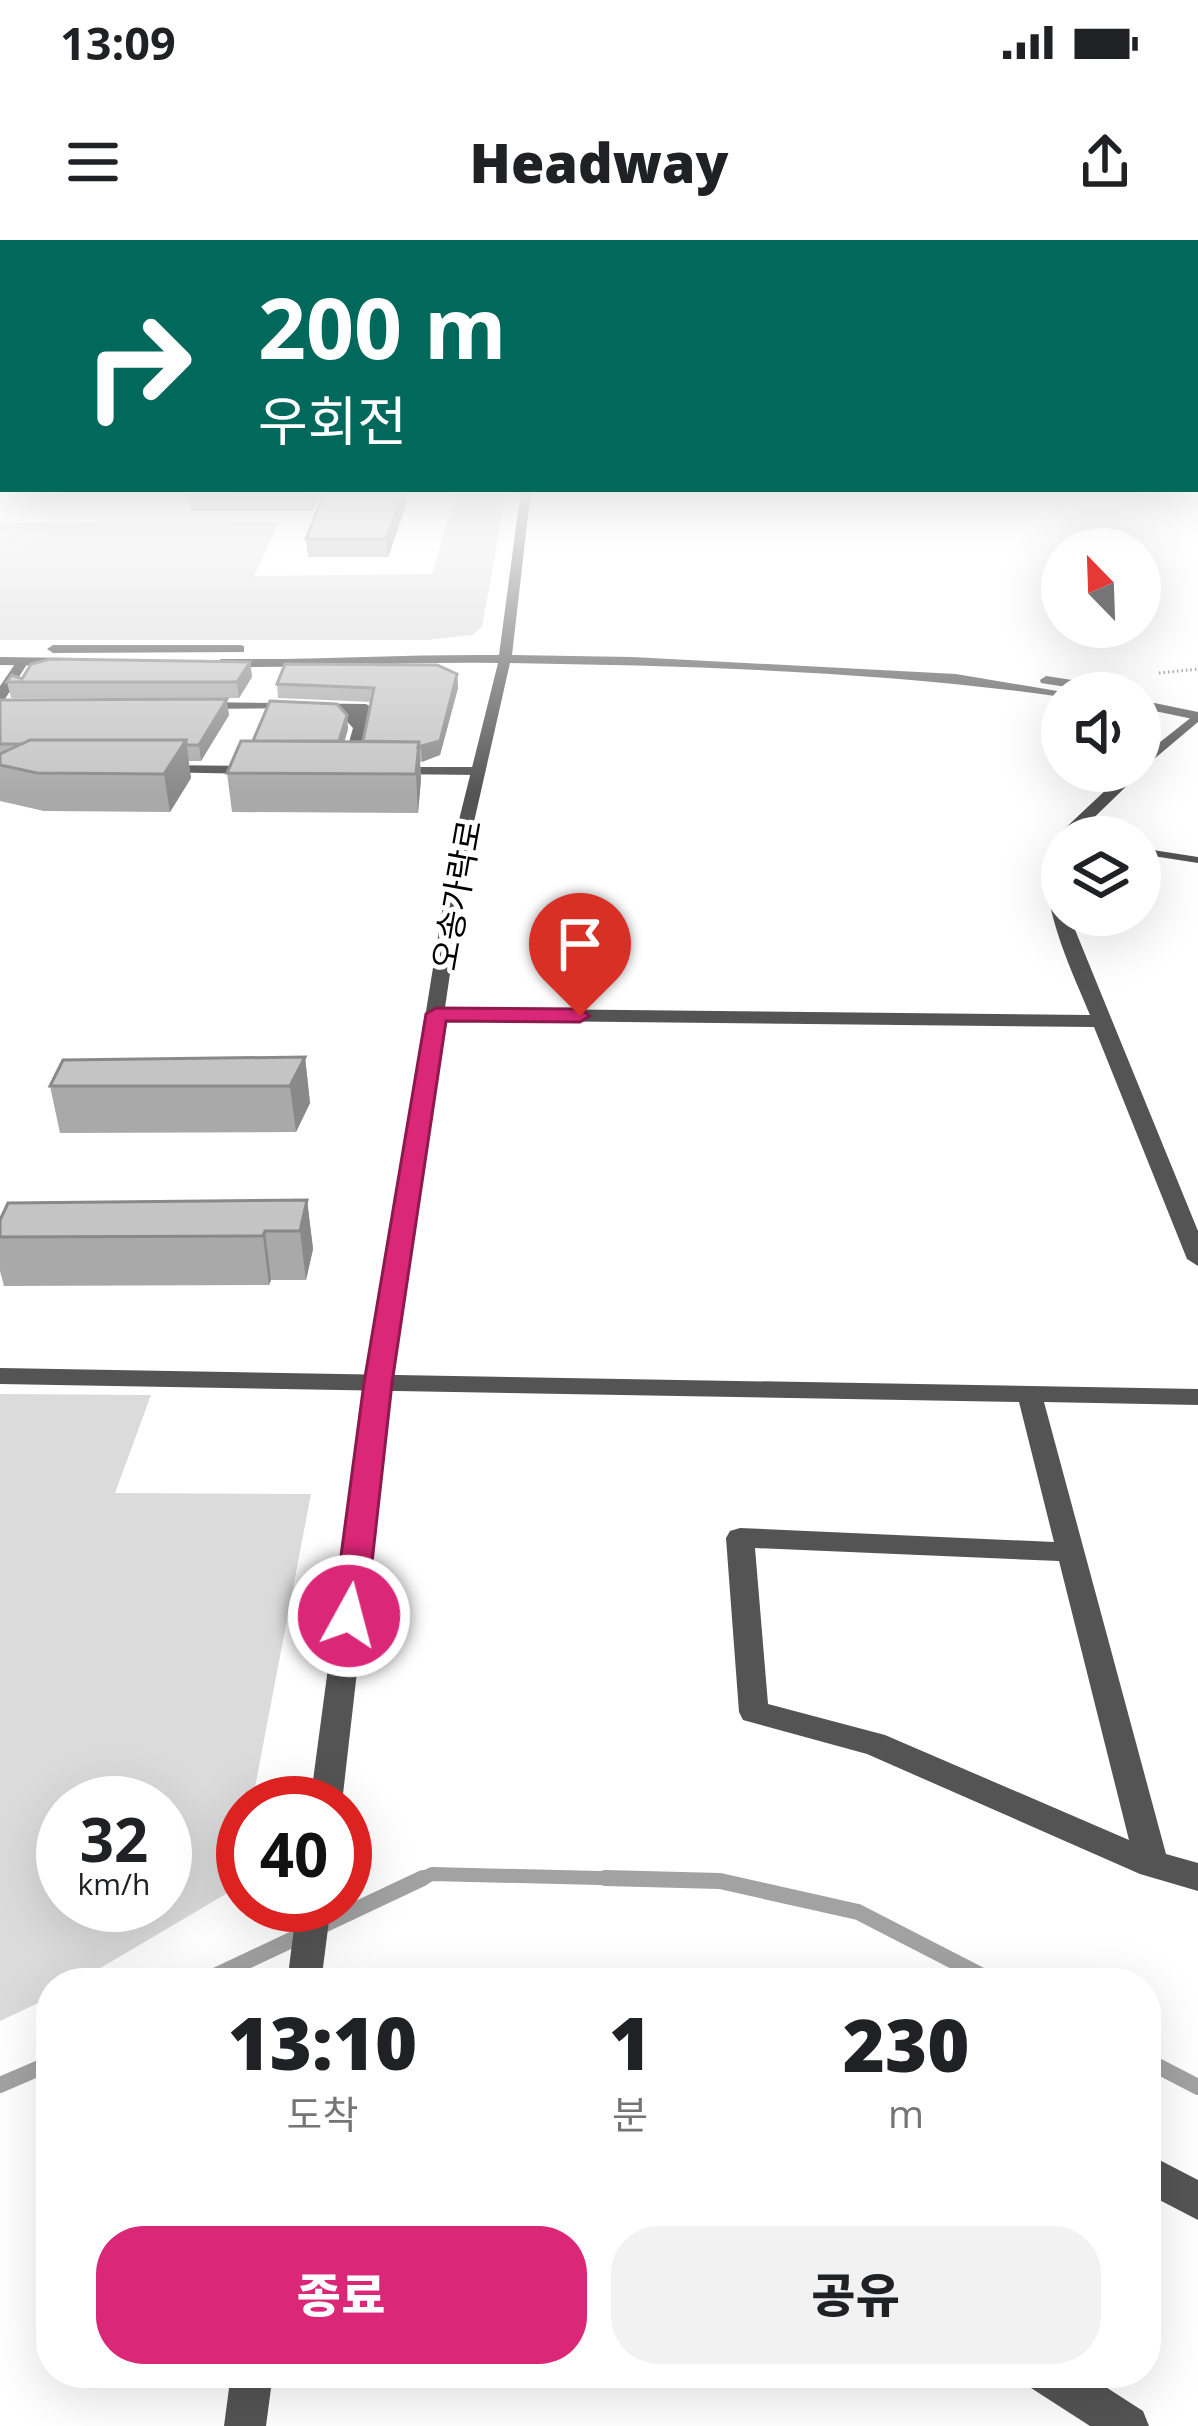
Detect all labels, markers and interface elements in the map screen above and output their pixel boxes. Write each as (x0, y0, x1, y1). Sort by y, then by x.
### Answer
text: 13:09 (60, 12, 176, 73)
text: Headway (470, 125, 728, 199)
icon: menu (60, 129, 126, 195)
icon: share (1072, 129, 1138, 195)
text: 200 m (258, 269, 506, 384)
icon: right (60, 288, 216, 444)
text: 우회전 (258, 383, 407, 457)
north arrow (1041, 528, 1161, 648)
map controls (1041, 528, 1161, 936)
button: sound (1041, 672, 1161, 792)
street label: 오송가락로 (421, 816, 491, 974)
button: layers (1041, 816, 1161, 936)
pin (529, 893, 631, 1016)
icon: arrive (547, 911, 613, 977)
position arrow (286, 1553, 412, 1679)
speed limit sign: 40 (216, 1776, 372, 1932)
text: 32 (80, 1798, 148, 1880)
text: km/h (78, 1863, 150, 1904)
text: 13:10 (228, 1993, 417, 2091)
text: 1 (609, 1993, 651, 2091)
text: 230 (843, 1995, 969, 2093)
text: m (888, 2086, 924, 2139)
text: 도착 (287, 2087, 358, 2140)
text: 분 (612, 2087, 648, 2140)
button: 종료 (96, 2226, 587, 2364)
button: 공유 (611, 2226, 1101, 2364)

